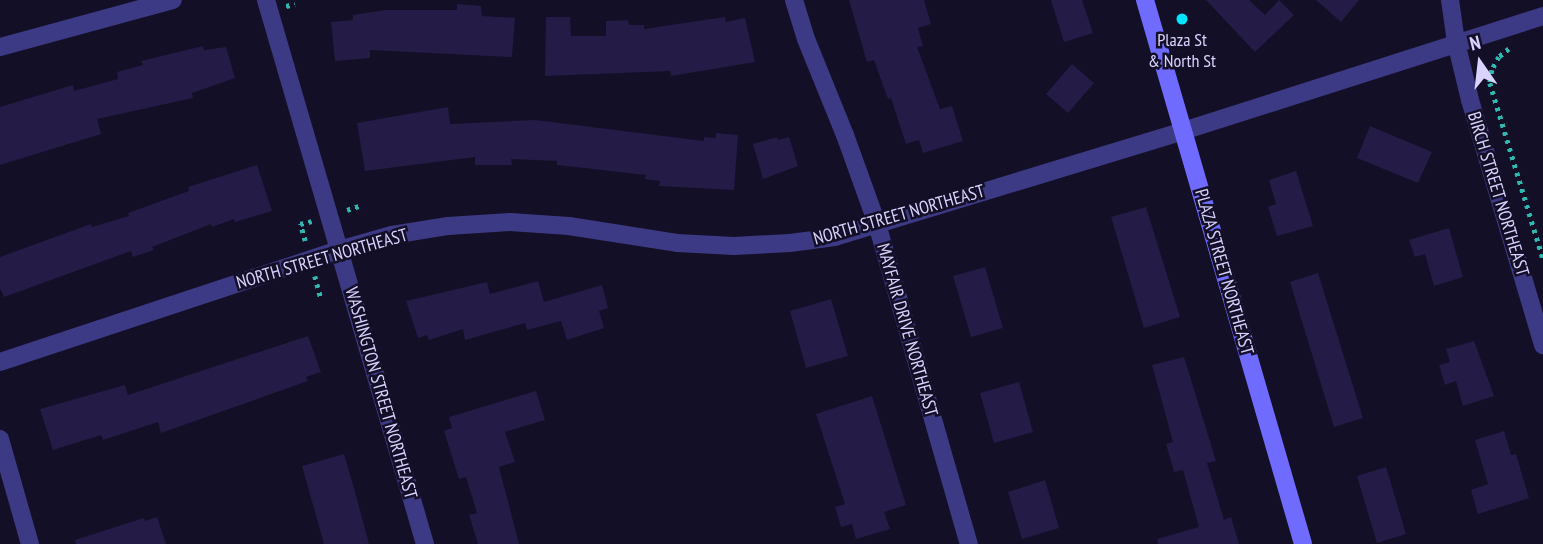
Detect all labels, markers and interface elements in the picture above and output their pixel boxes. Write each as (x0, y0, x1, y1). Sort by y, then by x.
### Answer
marker: Plaza St & North St (1174, 11, 1190, 27)
north arrow (1445, 28, 1515, 98)
place label: Plaza St & North St (1148, 30, 1216, 72)
text: N (1467, 30, 1483, 56)
street label: BIRCH STREET NORTHEAST (1463, 109, 1533, 279)
street label: NORTH STREET NORTHEAST (811, 180, 987, 250)
street label: PLAZA STREET NORTHEAST (1190, 186, 1258, 358)
street label: NORTH STREET NORTHEAST (234, 224, 410, 294)
street label: MAYFAIR DRIVE NORTHEAST (872, 241, 942, 419)
street label: WASHINGTON STREET NORTHEAST (340, 284, 422, 502)

